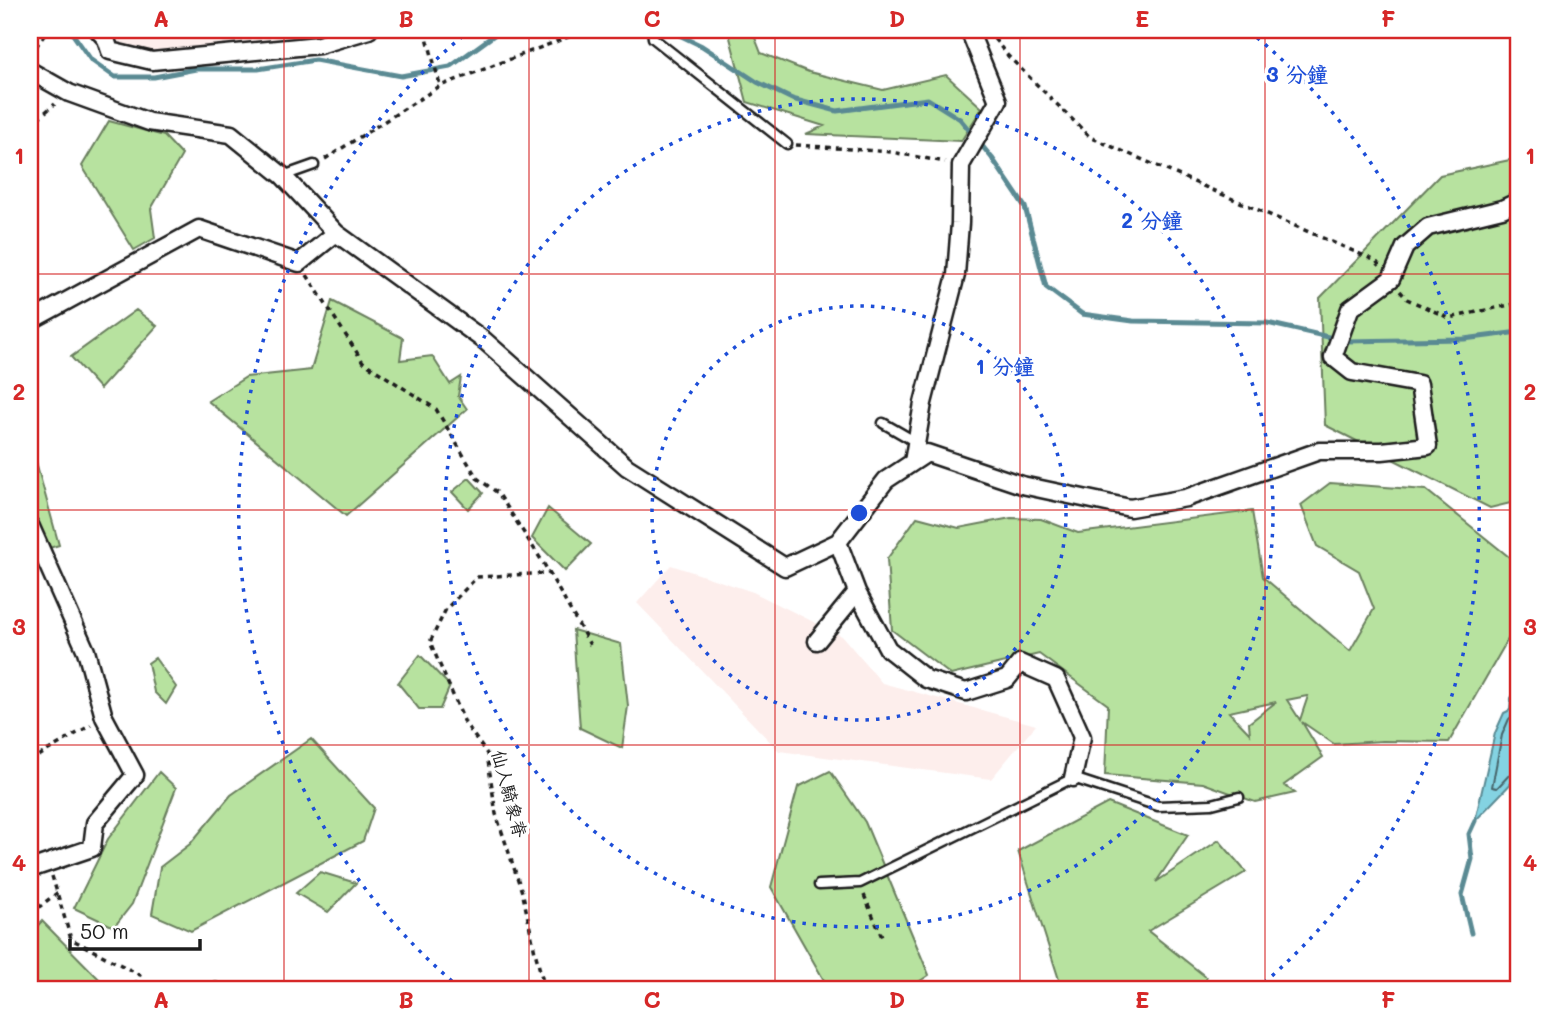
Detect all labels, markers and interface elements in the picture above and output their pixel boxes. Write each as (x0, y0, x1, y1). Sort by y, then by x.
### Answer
text: A (153, 3, 169, 33)
text: B (398, 3, 414, 33)
text: C (643, 3, 661, 33)
text: D (889, 3, 905, 33)
text: E (1135, 3, 1149, 33)
text: F (1381, 3, 1395, 33)
text: 3 分鐘 (1266, 60, 1328, 87)
text: 1 (14, 140, 24, 170)
text: 1 (1525, 140, 1535, 170)
text: 2 分鐘 (1121, 206, 1183, 233)
text: 1 分鐘 (976, 352, 1034, 379)
text: 2 (13, 376, 25, 406)
text: 2 (1524, 376, 1536, 406)
centre of rings (847, 501, 871, 525)
text: 3 (12, 611, 26, 641)
text: 3 (1523, 611, 1537, 641)
street label: 仙人騎象脊 (487, 747, 533, 840)
text: 4 (12, 847, 26, 877)
text: 4 (1523, 847, 1537, 877)
scale bar (70, 907, 200, 951)
text: 50 m (80, 917, 129, 944)
text: A (153, 984, 169, 1014)
text: B (398, 984, 414, 1014)
text: C (643, 984, 661, 1014)
text: D (889, 984, 905, 1014)
text: E (1135, 984, 1149, 1014)
text: F (1381, 984, 1395, 1014)

